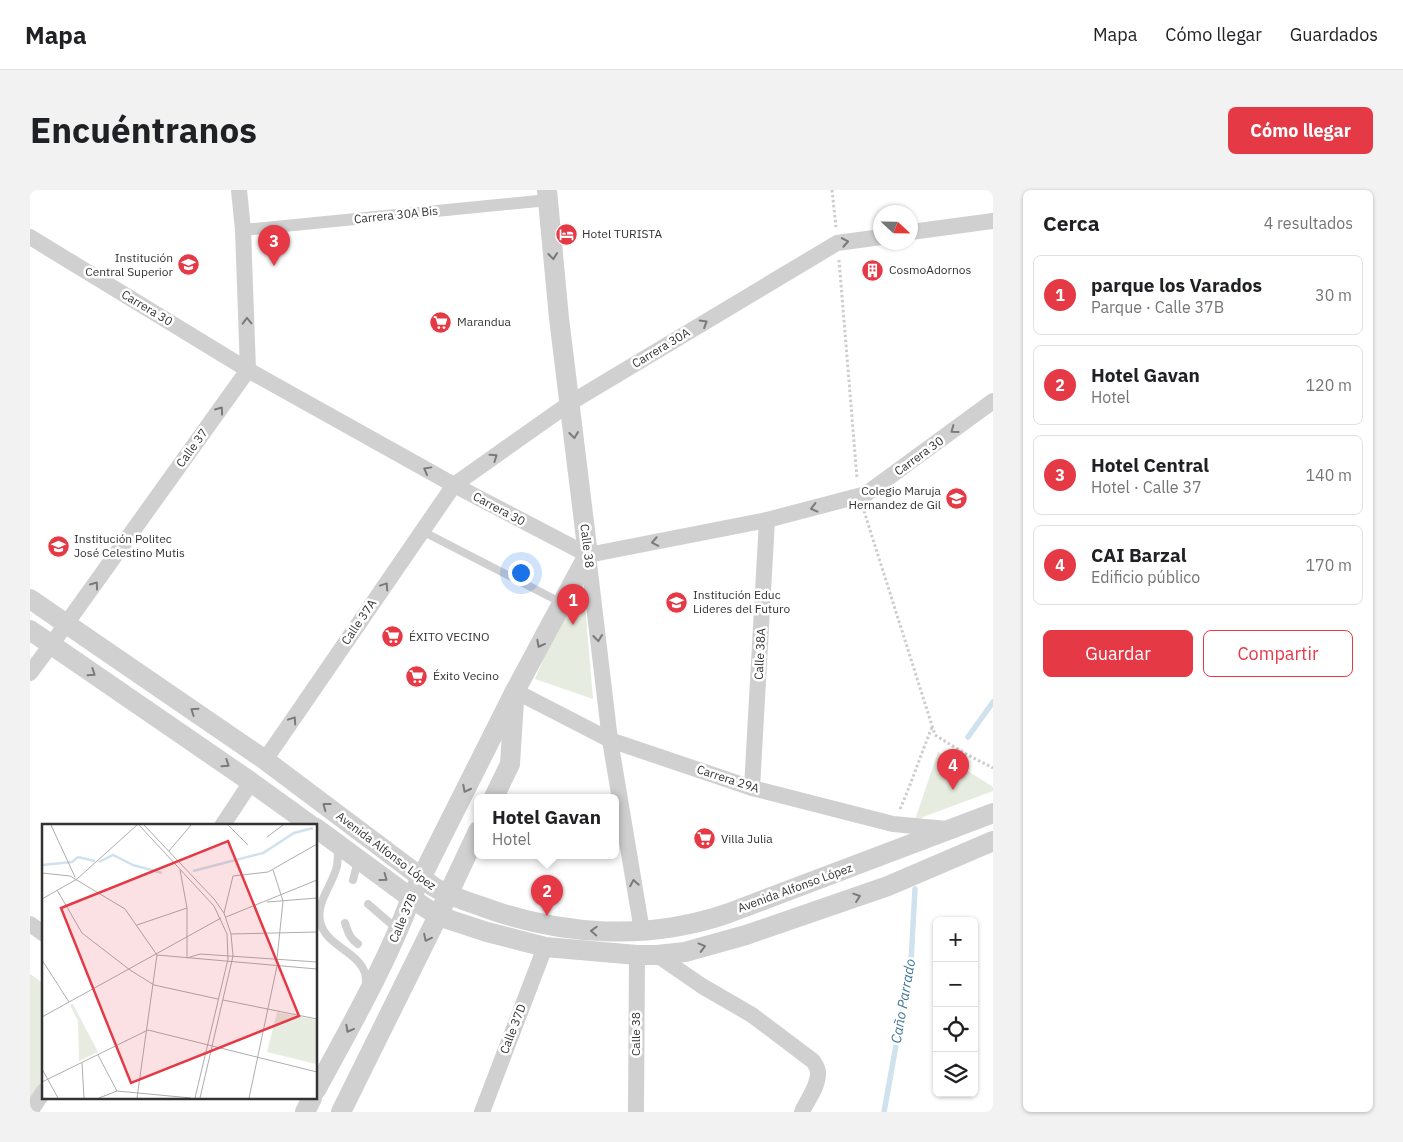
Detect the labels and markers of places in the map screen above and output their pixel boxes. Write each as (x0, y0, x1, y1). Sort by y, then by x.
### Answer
hotel icon: Hotel TURISTA (554, 222, 578, 246)
pin: 3 (258, 225, 290, 266)
place label: Hotel TURISTA (582, 226, 662, 241)
place label: Institución Central Superior (85, 250, 174, 279)
school or university icon: Institución Central Superior (177, 253, 201, 277)
building icon: CosmoAdornos (861, 258, 885, 282)
place label: CosmoAdornos (889, 262, 972, 277)
supermarket icon: Marandua (429, 310, 453, 334)
place label: Marandua (457, 314, 512, 329)
place label: Colegio Maruja Hernandez de Gil (849, 483, 942, 512)
school or university icon: Colegio Maruja Hernandez de Gil (945, 486, 969, 510)
place label: Institución Politec José Celestino Mutis (74, 531, 185, 560)
school or university icon: Institución Politec José Celestino Mutis (46, 534, 70, 558)
pin: 1 (557, 584, 589, 625)
place label: Institución Educ Lideres del Futuro (693, 587, 790, 616)
school or university icon: Institución Educ Lideres del Futuro (665, 590, 689, 614)
supermarket icon: ÉXITO VECINO (381, 625, 405, 649)
place label: ÉXITO VECINO (409, 629, 490, 644)
supermarket icon: Éxito Vecino (405, 664, 429, 688)
place label: Éxito Vecino (433, 668, 499, 683)
pin: 4 (937, 749, 969, 790)
supermarket icon: Villa Julia (693, 827, 717, 851)
place label: Villa Julia (721, 831, 773, 846)
pin: 2 (531, 875, 563, 916)

